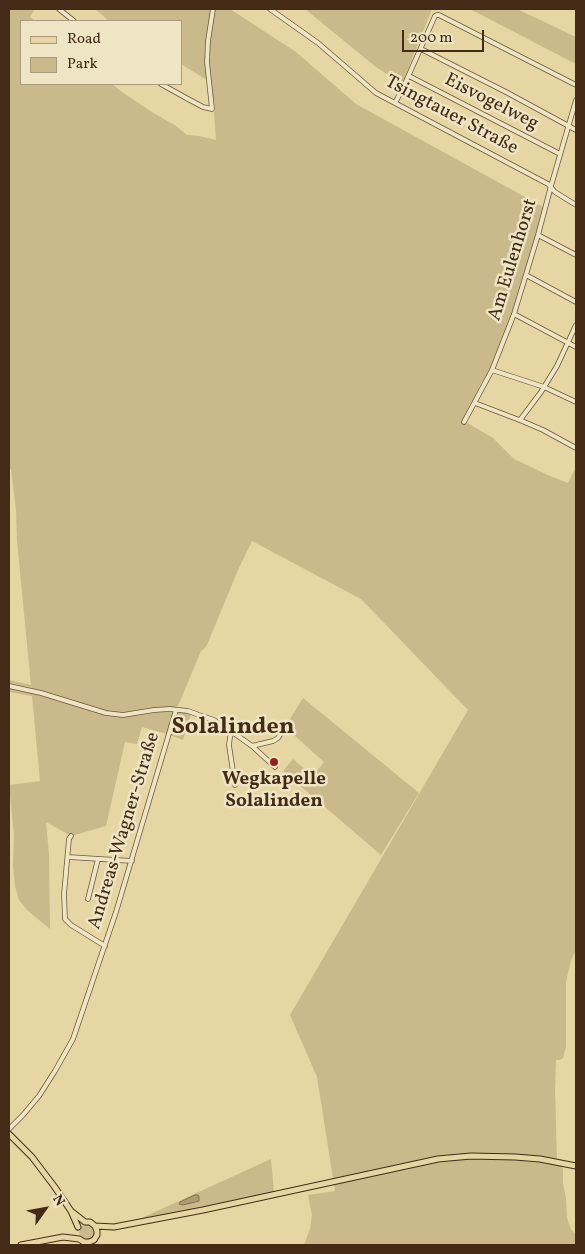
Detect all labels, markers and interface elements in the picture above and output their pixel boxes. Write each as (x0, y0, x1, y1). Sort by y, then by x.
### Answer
legend (20, 20, 182, 85)
scale bar (405, 20, 488, 52)
text: 200 m (410, 28, 453, 49)
text: Road (67, 29, 101, 50)
text: Park (67, 54, 98, 75)
street label: Eisvogelweg (440, 70, 542, 136)
street label: Tsingtauer Straße (380, 71, 522, 161)
street label: Am Eulenhorst (485, 196, 543, 324)
district label: Solalinden (171, 715, 295, 743)
street label: Andreas-Wagner-Straße (84, 730, 166, 932)
marker: Wegkapelle Solalinden (268, 756, 280, 768)
place label: Wegkapelle Solalinden (222, 770, 326, 814)
north arrow (20, 1184, 70, 1234)
text: N (47, 1191, 69, 1210)

